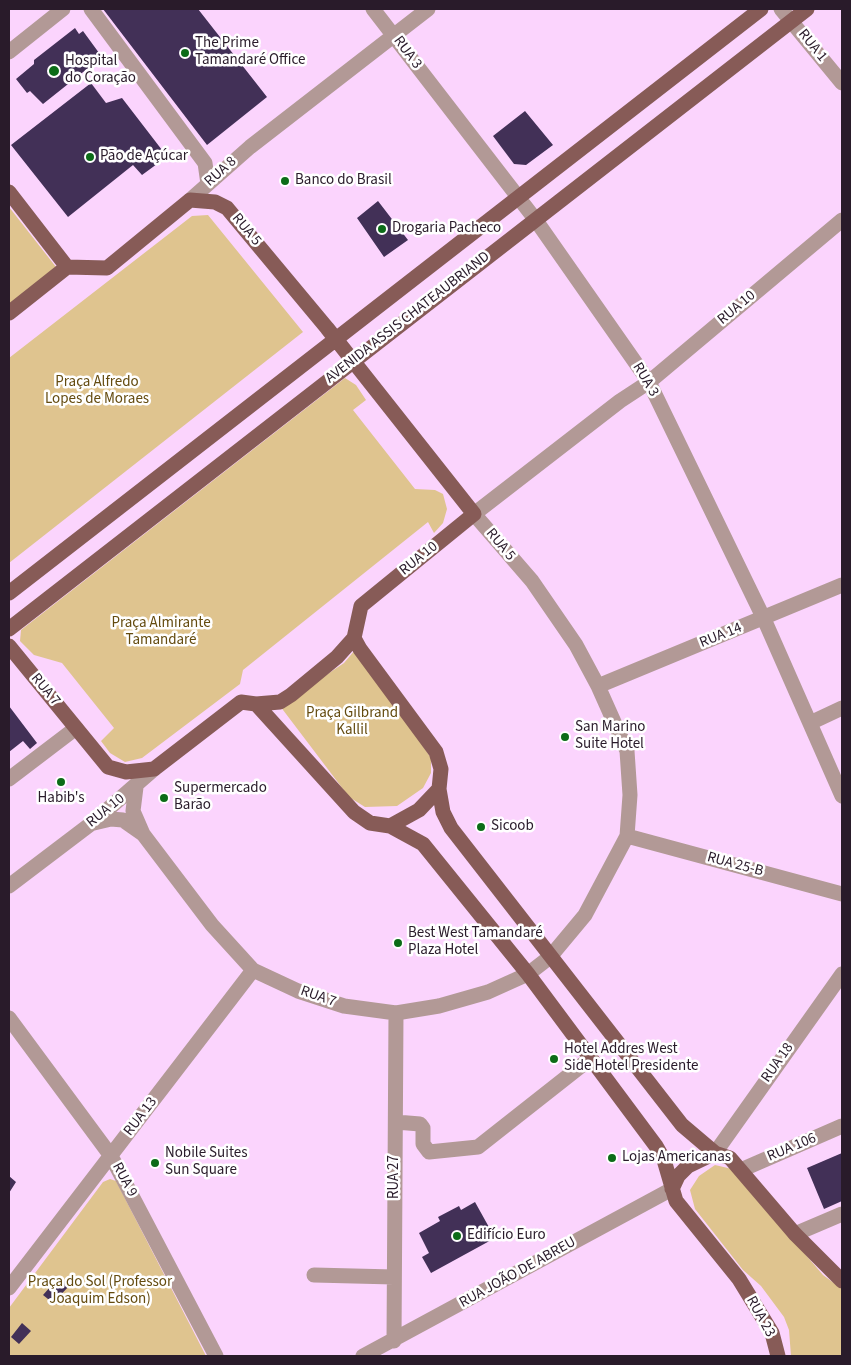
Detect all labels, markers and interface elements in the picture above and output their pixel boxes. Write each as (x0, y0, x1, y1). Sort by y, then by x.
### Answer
street label: RUA 1 (794, 26, 830, 66)
street label: RUA 3 (389, 33, 425, 73)
place label: The Prime Tamandaré Office (195, 35, 305, 70)
marker: The Prime Tamandaré Office (179, 47, 191, 59)
place label: Hospital do Coração (65, 53, 136, 88)
marker: Hospital do Coração (47, 64, 61, 78)
place label: Pão de Açúcar (100, 148, 188, 166)
marker: Pão de Açúcar (84, 151, 96, 163)
street label: RUA 8 (201, 153, 241, 191)
place label: Banco do Brasil (295, 172, 392, 190)
marker: Banco do Brasil (279, 175, 291, 187)
street label: RUA 5 (227, 210, 265, 250)
place label: Drogaria Pacheco (392, 220, 501, 238)
marker: Drogaria Pacheco (376, 223, 388, 235)
street label: AVENIDA ASSIS CHATEAUBRIAND (322, 248, 494, 388)
street label: RUA 10 (714, 287, 760, 329)
street label: RUA 3 (628, 360, 662, 400)
park label: Praça Alfredo Lopes de Moraes (45, 374, 149, 409)
street label: RUA 5 (481, 525, 519, 565)
street label: RUA 10 (396, 538, 442, 580)
park label: Praça Almirante Tamandaré (111, 615, 211, 650)
street label: RUA 14 (697, 619, 745, 653)
street label: RUA 7 (26, 670, 64, 710)
park label: Praça Gilbrand Kallil (306, 705, 398, 740)
place label: San Marino Suite Hotel (575, 719, 645, 754)
marker: San Marino Suite Hotel (559, 731, 571, 743)
marker: Habib's (55, 776, 67, 788)
place label: Supermercado Barão (174, 780, 267, 815)
place label: Habib's (38, 790, 84, 808)
street label: RUA 10 (83, 790, 129, 832)
marker: Supermercado Barão (158, 792, 170, 804)
place label: Sicoob (491, 818, 534, 836)
marker: Sicoob (475, 821, 487, 833)
street label: RUA 25-B (705, 849, 765, 881)
place label: Best West Tamandaré Plaza Hotel (408, 925, 543, 960)
marker: Best West Tamandaré Plaza Hotel (392, 937, 404, 949)
street label: RUA 7 (298, 983, 338, 1011)
street label: RUA 18 (758, 1040, 798, 1086)
place label: Hotel Addres West Side Hotel Presidente (564, 1041, 698, 1076)
marker: Hotel Addres West Side Hotel Presidente (548, 1053, 560, 1065)
street label: RUA 13 (121, 1094, 161, 1140)
street label: RUA 106 (765, 1130, 819, 1166)
place label: Nobile Suites Sun Square (165, 1145, 248, 1180)
place label: Lojas Americanas (622, 1149, 731, 1167)
marker: Lojas Americanas (606, 1152, 618, 1164)
street label: RUA 27 (386, 1155, 404, 1199)
marker: Nobile Suites Sun Square (149, 1157, 161, 1169)
street label: RUA 9 (107, 1160, 141, 1200)
place label: Edifício Euro (467, 1227, 546, 1245)
marker: Edifício Euro (451, 1230, 463, 1242)
street label: RUA JOÃO DE ABREU (457, 1234, 579, 1312)
park label: Praça do Sol (Professor Joaquim Edson) (28, 1274, 172, 1309)
street label: RUA 23 (741, 1293, 779, 1341)

